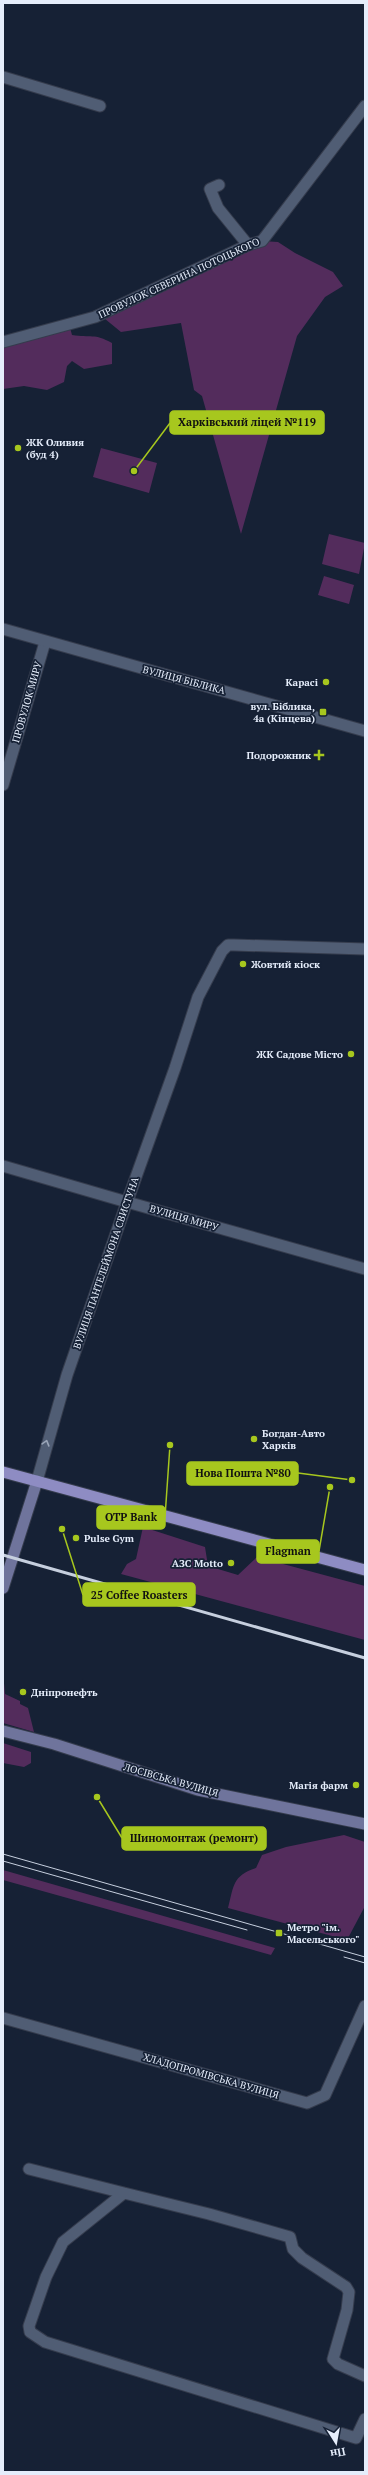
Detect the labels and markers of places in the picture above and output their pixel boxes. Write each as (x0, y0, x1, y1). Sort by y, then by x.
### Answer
callout: Харківський ліцей №119 (170, 411, 324, 434)
place label: ЖК Оливия (буд 4) (26, 436, 84, 461)
marker: ЖК Оливия (буд 4) (13, 443, 23, 453)
place label: Карасі (286, 676, 319, 689)
marker: Карасі (321, 677, 331, 687)
place label: вул. Біблика, 4а (Кінцева) (250, 700, 315, 725)
marker: вул. Біблика, 4а (Кінцева) (318, 707, 328, 717)
place label: Подорожник (247, 749, 311, 762)
marker: Подорожник (314, 750, 324, 760)
place label: Жовтий кіоск (251, 958, 320, 971)
marker: Жовтий кіоск (238, 959, 248, 969)
place label: ЖК Садове Місто (256, 1048, 343, 1061)
marker: ЖК Садове Місто (346, 1049, 356, 1059)
place label: Богдан-Авто Харків (262, 1427, 325, 1452)
marker: Богдан-Авто Харків (249, 1434, 259, 1444)
callout: Нова Пошта №80 (187, 1462, 298, 1485)
callout: OTP Bank (97, 1506, 165, 1529)
place label: Pulse Gym (84, 1532, 135, 1545)
marker: Pulse Gym (71, 1533, 81, 1543)
callout: Flagman (257, 1540, 319, 1563)
place label: АЗС Motto (172, 1557, 223, 1570)
marker: АЗС Motto (226, 1558, 236, 1568)
callout: 25 Coffee Roasters (83, 1583, 195, 1606)
place label: Дніпронефть (31, 1686, 98, 1699)
marker: Дніпронефть (18, 1687, 28, 1697)
place label: Магія фарм (289, 1779, 348, 1792)
marker: Магія фарм (351, 1780, 361, 1790)
callout: Шиномонтаж (ремонт) (122, 1827, 266, 1850)
place label: Метро "ім. Масельського" (287, 1921, 360, 1946)
marker: Метро "ім. Масельського" (274, 1928, 284, 1938)

